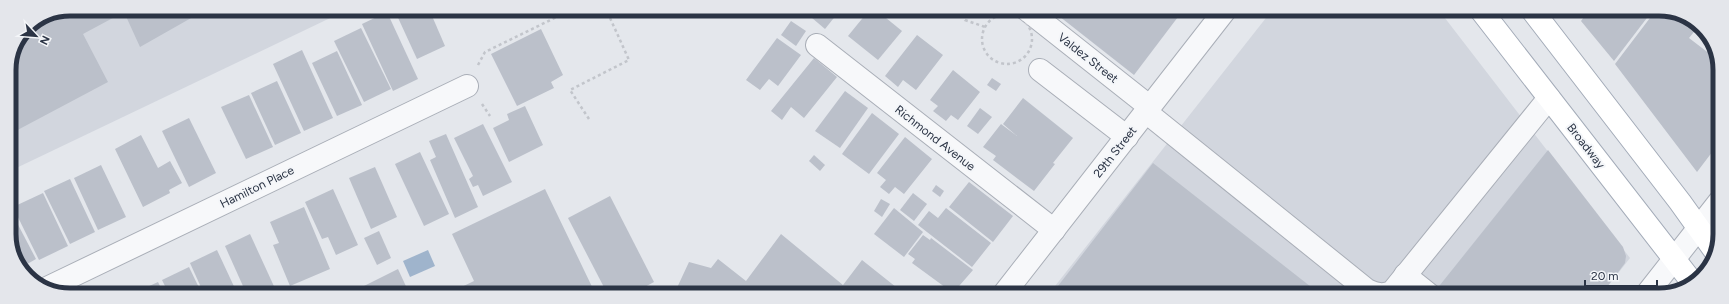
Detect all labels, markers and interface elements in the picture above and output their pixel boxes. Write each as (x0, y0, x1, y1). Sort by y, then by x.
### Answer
north arrow (16, 16, 56, 56)
street label: Valdez Street (1055, 30, 1121, 86)
text: N (37, 33, 52, 47)
street label: Richmond Avenue (892, 102, 978, 174)
street label: Broadway (1564, 121, 1608, 172)
street label: 29th Street (1091, 123, 1140, 180)
street label: Hamilton Place (218, 163, 297, 211)
scale bar (1585, 262, 1657, 288)
text: 20 m (1591, 269, 1619, 283)

